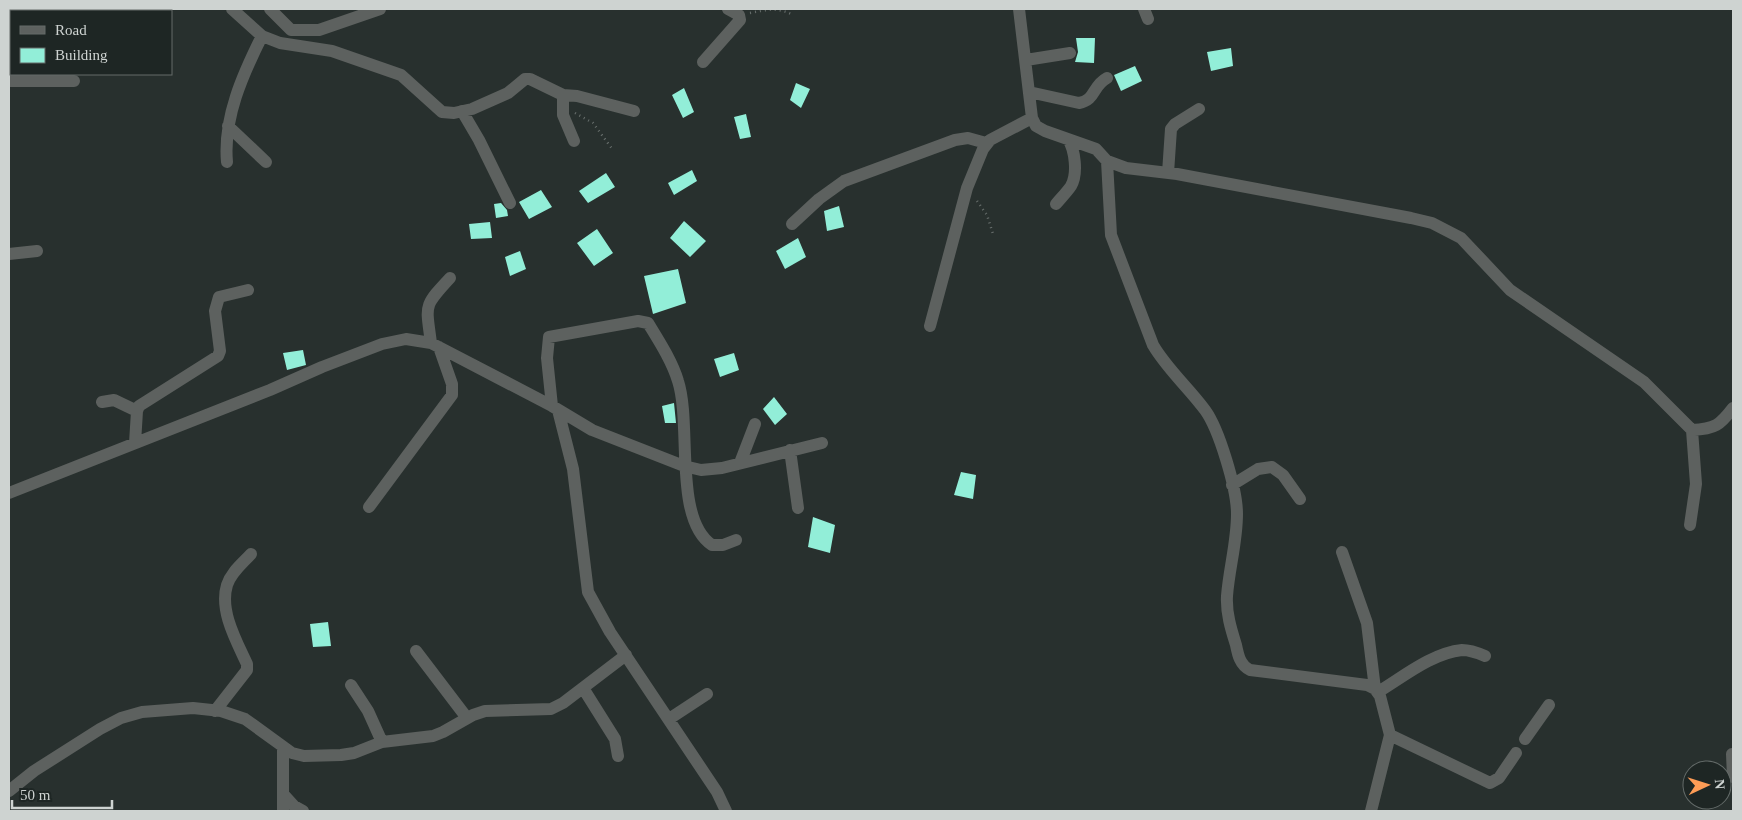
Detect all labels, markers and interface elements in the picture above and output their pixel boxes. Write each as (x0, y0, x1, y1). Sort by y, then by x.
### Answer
legend (10, 10, 172, 75)
text: Road (55, 22, 87, 38)
text: Building (55, 47, 108, 63)
north arrow (1682, 760, 1732, 810)
scale bar (12, 778, 112, 810)
text: N (1712, 779, 1727, 790)
text: 50 m (20, 787, 51, 803)

